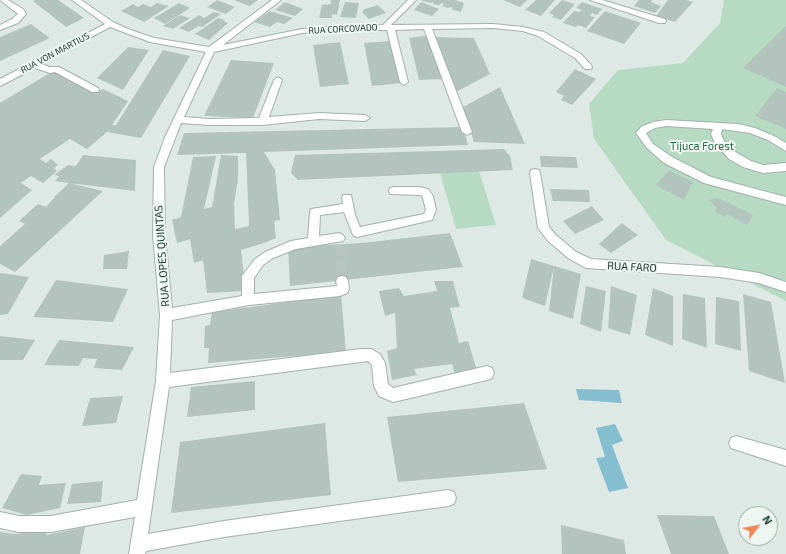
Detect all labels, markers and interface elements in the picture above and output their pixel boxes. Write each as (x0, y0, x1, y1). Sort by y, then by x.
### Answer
street label: RUA CORCOVADO (308, 22, 378, 36)
street label: RUA VON MARTIUS (19, 30, 91, 76)
park label: Tijuca Forest (670, 139, 734, 153)
street label: RUA LOPES QUINTAS (152, 205, 172, 307)
street label: RUA FARO (607, 259, 657, 275)
north arrow (738, 506, 778, 546)
text: N (760, 513, 775, 527)

